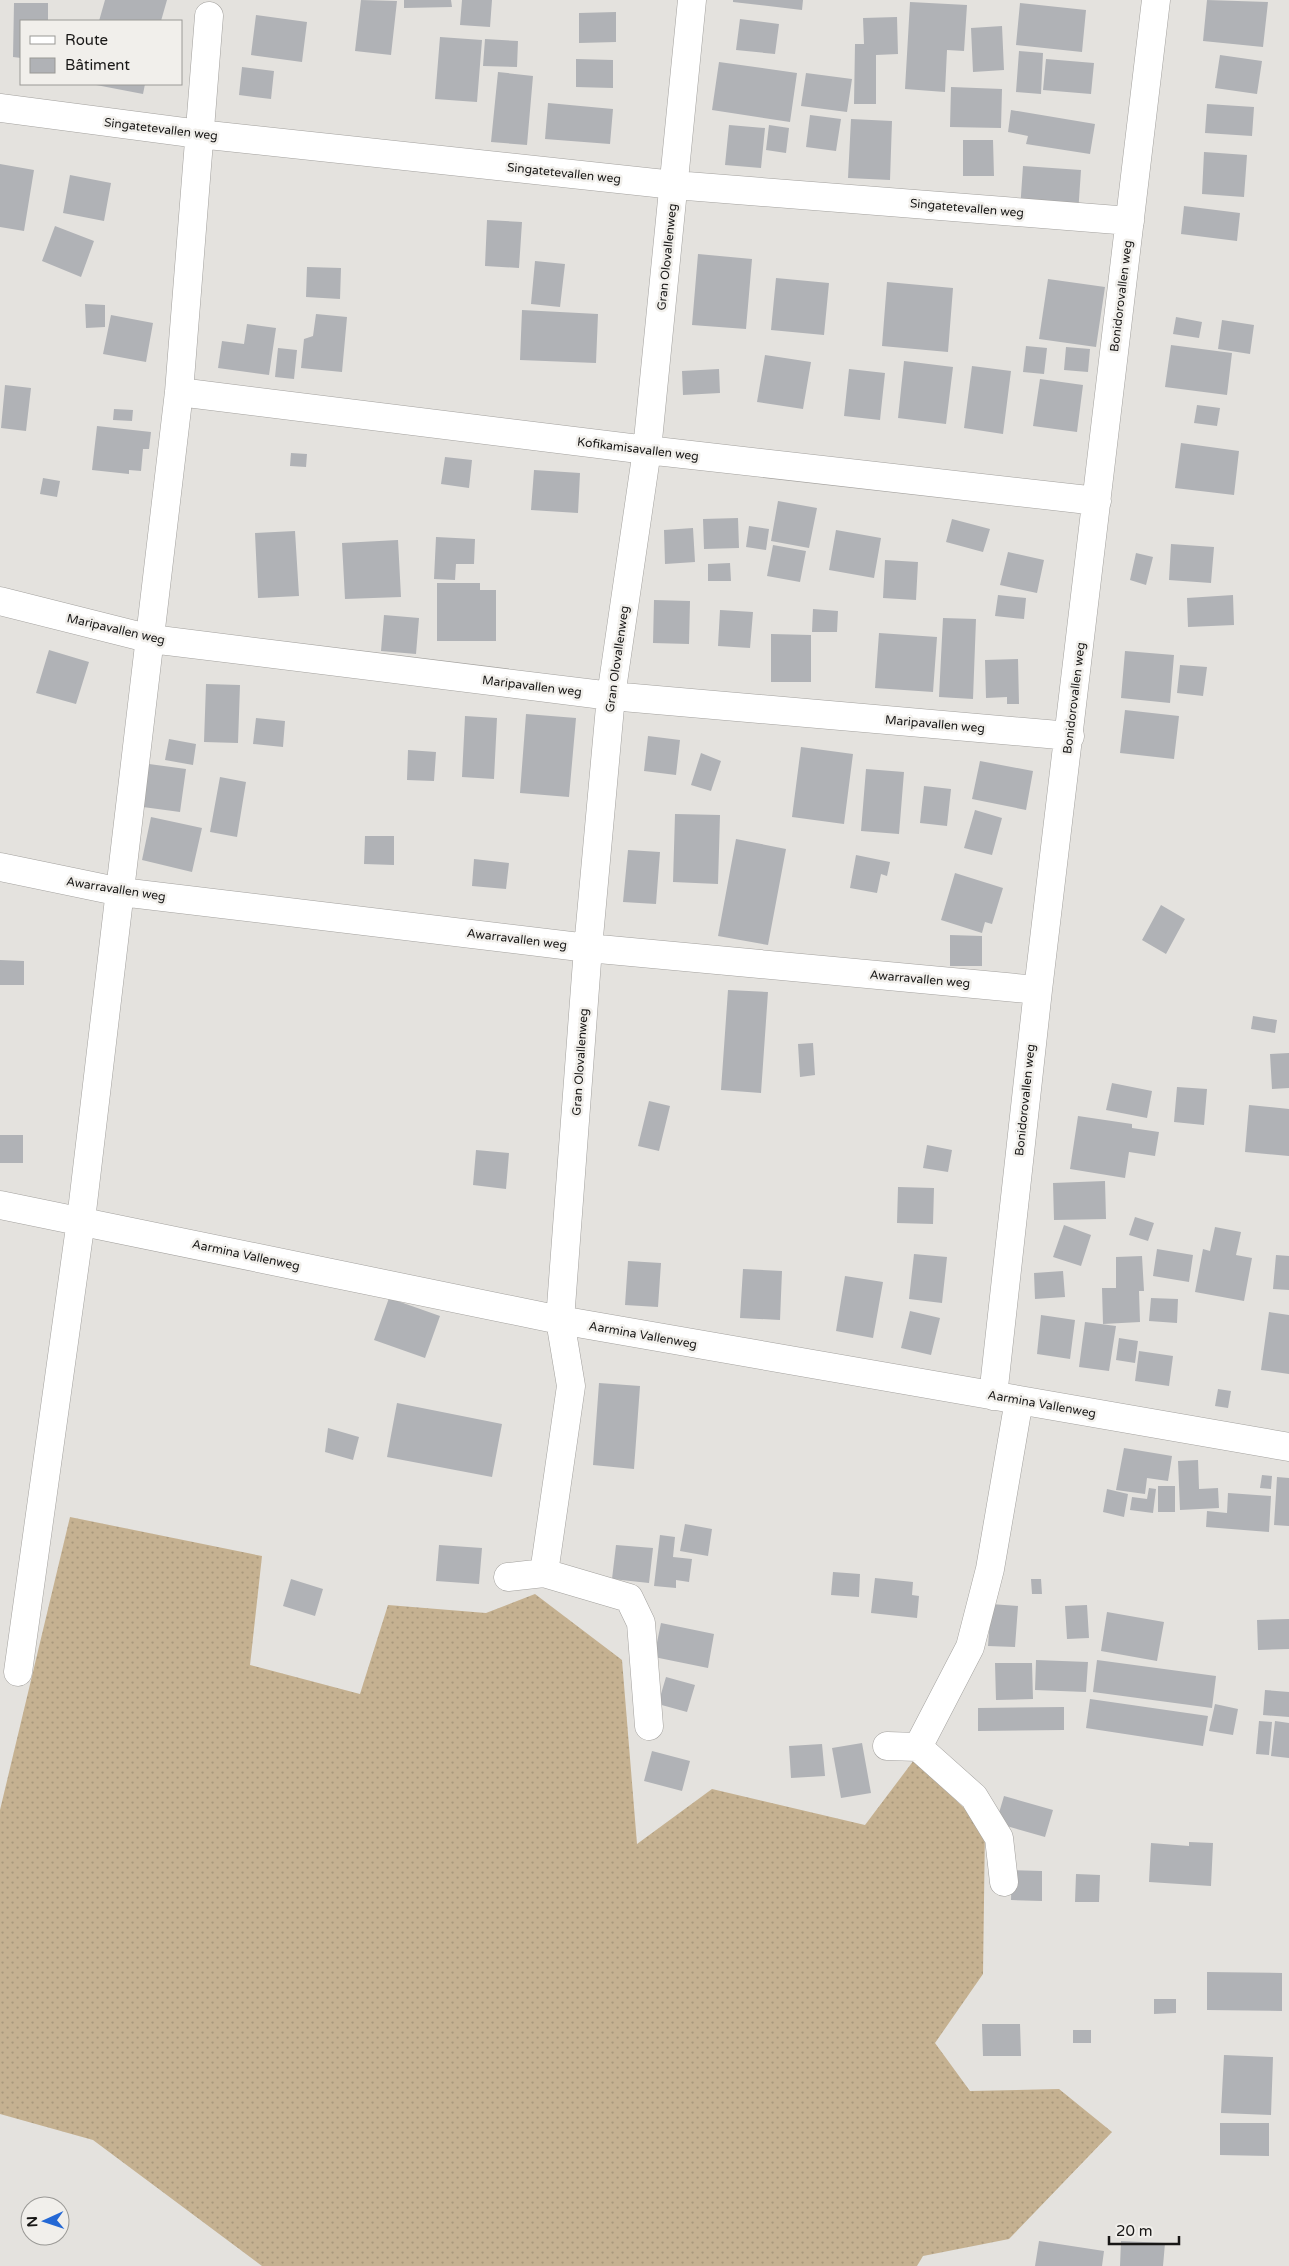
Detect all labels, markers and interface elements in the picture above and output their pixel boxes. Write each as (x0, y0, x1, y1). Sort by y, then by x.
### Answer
legend (20, 20, 182, 85)
text: Route (65, 31, 108, 49)
text: Bâtiment (65, 56, 130, 74)
street label: Singatetevallen weg (103, 115, 219, 143)
street label: Singatetevallen weg (506, 160, 622, 186)
street label: Singatetevallen weg (909, 196, 1025, 220)
street label: Gran Olovallenweg (654, 203, 680, 311)
street label: Bonidorovallen weg (1107, 239, 1135, 353)
street label: Kofikamisavallen weg (576, 435, 700, 463)
street label: Gran Olovallenweg (603, 605, 631, 713)
street label: Maripavallen weg (66, 611, 166, 647)
street label: Bonidorovallen weg (1060, 641, 1088, 755)
street label: Maripavallen weg (481, 673, 583, 699)
street label: Maripavallen weg (885, 713, 985, 735)
street label: Awarravallen weg (65, 874, 167, 904)
street label: Awarravallen weg (466, 926, 568, 952)
street label: Awarravallen weg (869, 968, 971, 990)
street label: Gran Olovallenweg (569, 1008, 591, 1116)
street label: Bonidorovallen weg (1012, 1043, 1038, 1157)
street label: Aarmina Vallenweg (191, 1237, 301, 1273)
street label: Aarmina Vallenweg (588, 1319, 698, 1351)
street label: Aarmina Vallenweg (987, 1388, 1097, 1420)
north arrow (20, 2196, 70, 2246)
scale bar (1109, 2214, 1179, 2246)
text: N (24, 2216, 41, 2228)
text: 20 m (1116, 2222, 1153, 2240)

